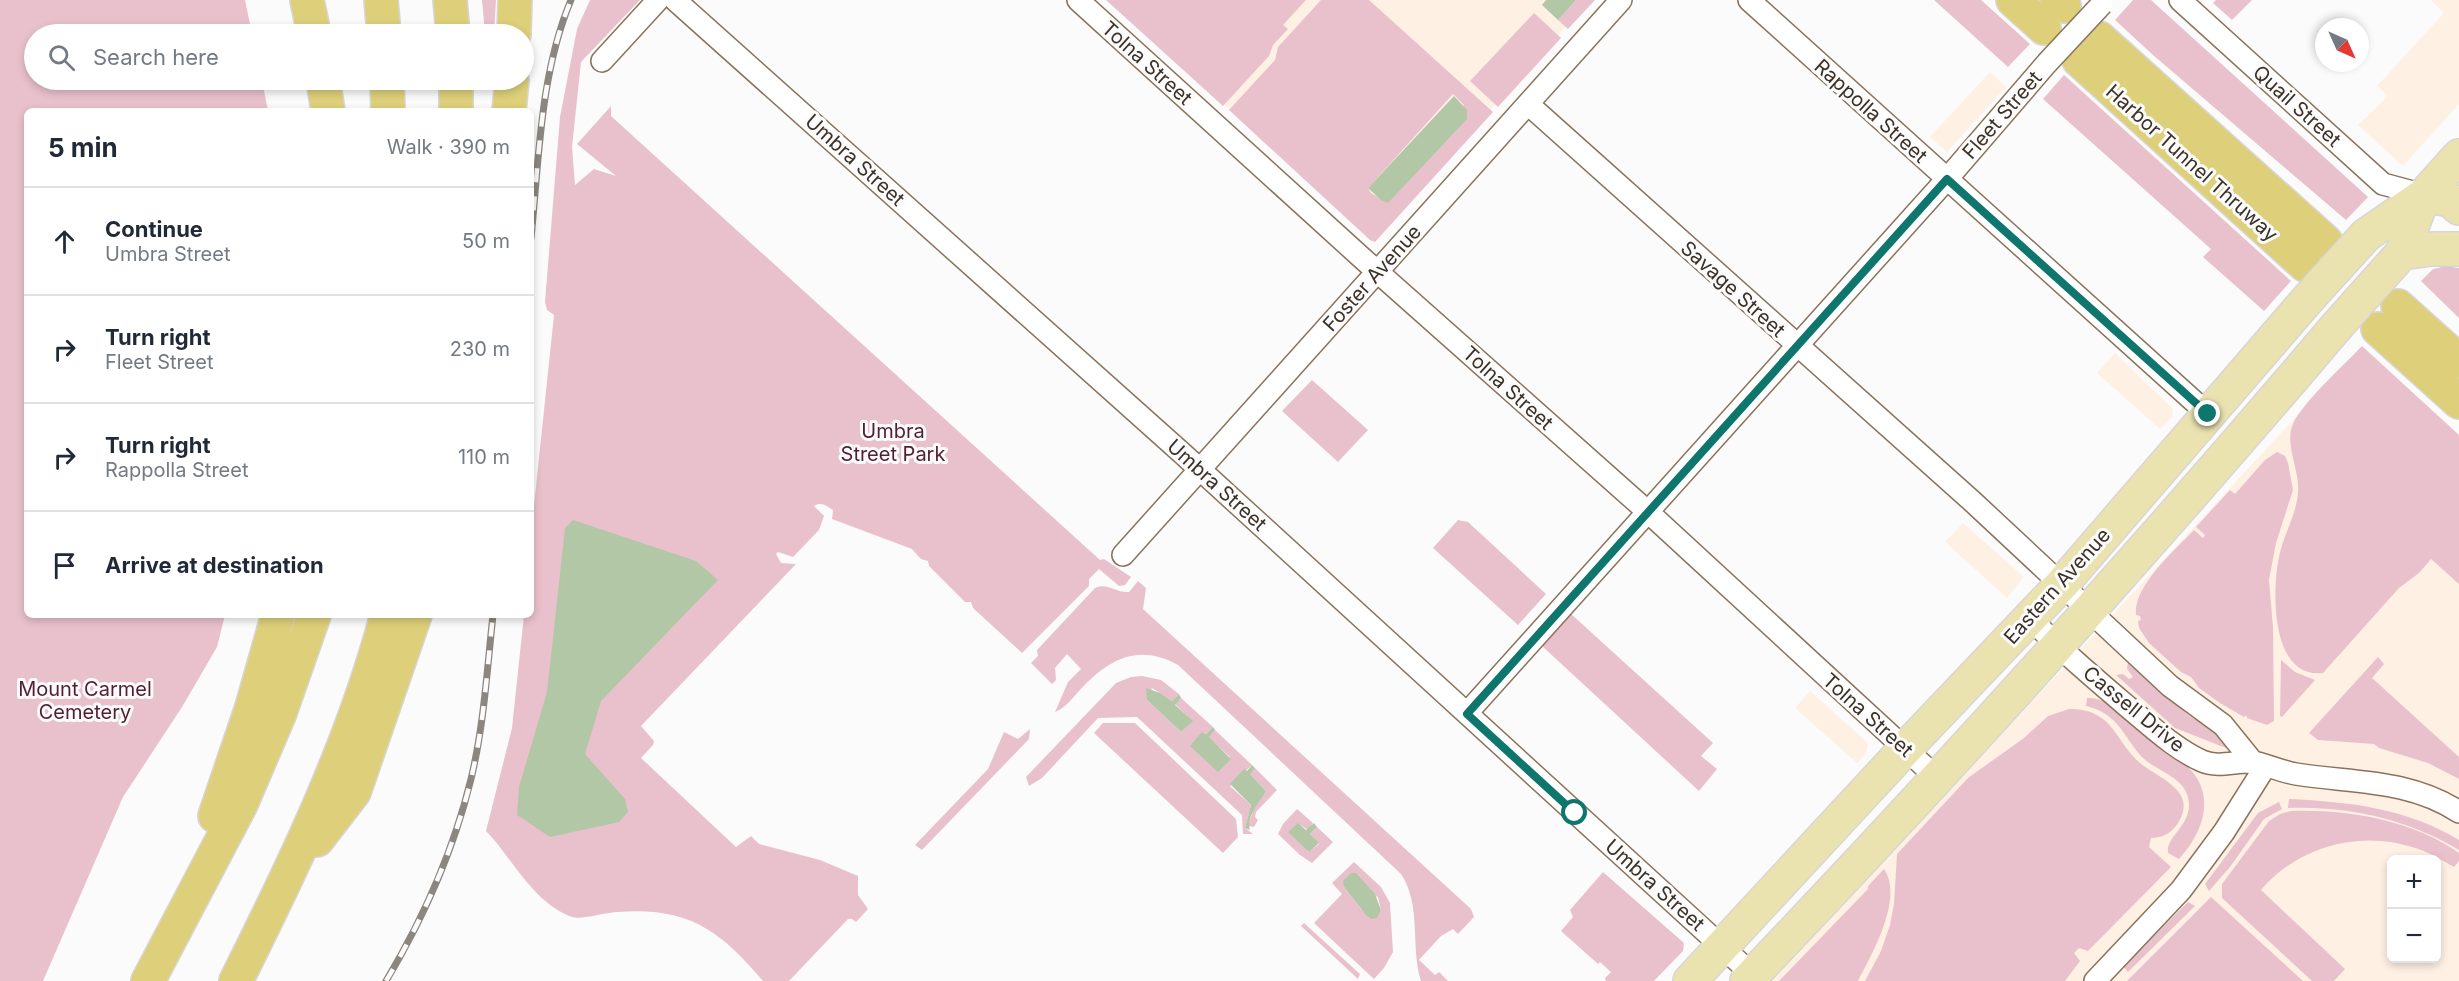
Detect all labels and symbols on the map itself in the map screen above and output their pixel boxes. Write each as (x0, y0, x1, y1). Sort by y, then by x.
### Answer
street label: Tolna Street (1097, 16, 1197, 110)
north arrow (2315, 18, 2369, 72)
street label: Rappolla Street (1810, 54, 1933, 168)
street label: Quail Street (2248, 60, 2346, 152)
street label: Fleet Street (1957, 66, 2047, 164)
street label: Harbor Tunnel Thruway (2101, 79, 2283, 247)
street label: Umbra Street (800, 109, 910, 211)
street label: Foster Avenue (1318, 220, 1426, 336)
street label: Savage Street (1676, 236, 1790, 342)
street label: Tolna Street (1458, 341, 1558, 435)
route end (2194, 400, 2220, 426)
park label: Umbra Street Park (841, 419, 945, 466)
street label: Umbra Street (1162, 434, 1272, 536)
street label: Eastern Avenue (1999, 523, 2115, 649)
street label: Cassell Drive (2078, 661, 2190, 757)
street label: Tolna Street (1818, 668, 1918, 762)
park label: Mount Carmel Cemetery (18, 677, 152, 724)
route start (1561, 799, 1587, 825)
street label: Umbra Street (1600, 834, 1710, 936)

